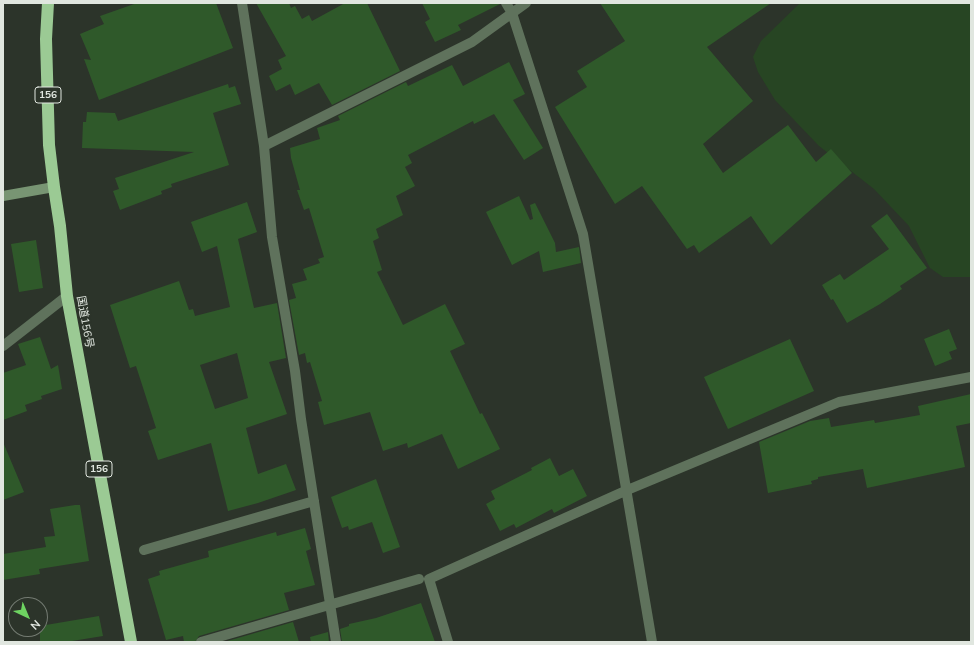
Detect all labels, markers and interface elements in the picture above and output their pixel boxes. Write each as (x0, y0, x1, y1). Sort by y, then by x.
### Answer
road number: 156 (35, 87, 61, 103)
street label: 国道156号 (74, 295, 96, 349)
road number: 156 (86, 461, 112, 477)
north arrow (8, 597, 48, 637)
text: N (28, 617, 43, 633)

